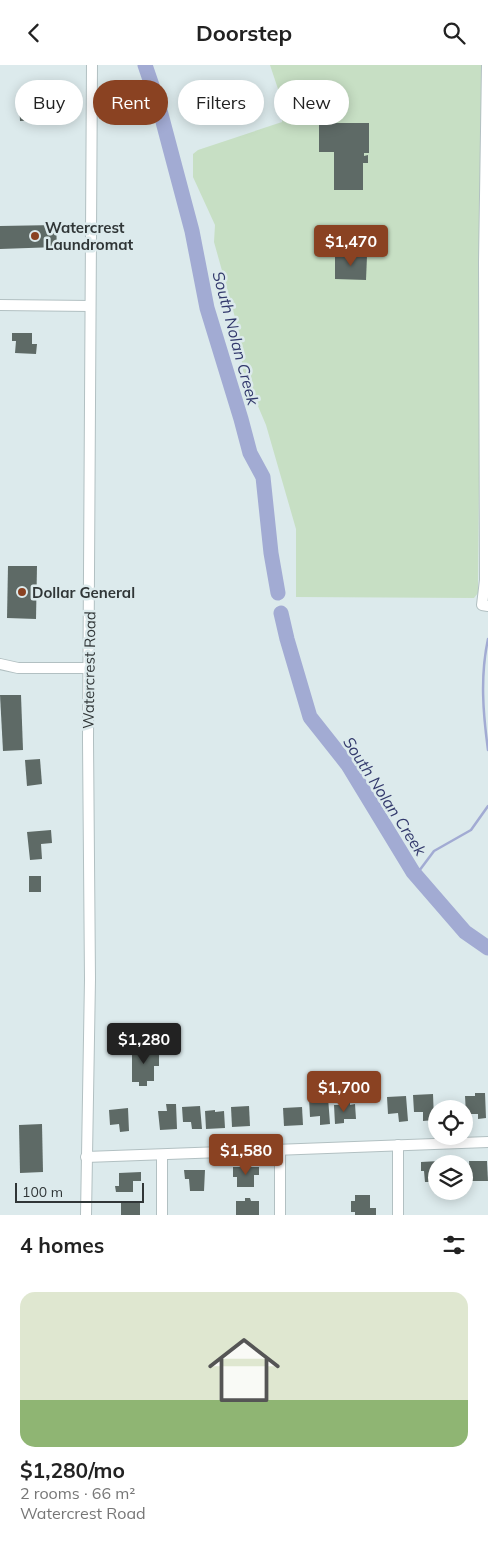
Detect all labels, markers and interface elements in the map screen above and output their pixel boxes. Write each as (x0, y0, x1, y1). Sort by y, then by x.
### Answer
icon: back (20, 19, 48, 47)
text: Doorstep (196, 19, 292, 47)
icon: search (440, 19, 468, 47)
chip: Buy (15, 80, 83, 125)
chip: Rent (93, 80, 168, 125)
chip: Filters (178, 80, 264, 125)
chip: New (274, 80, 349, 125)
place label: Watercrest Laundromat (45, 218, 133, 254)
pin: $1,470 (310, 225, 392, 267)
marker: Watercrest Laundromat (29, 230, 41, 242)
text: $1,470 (325, 231, 377, 251)
water label: South Nolan Creek (209, 269, 264, 408)
place label: Dollar General (32, 583, 135, 602)
marker: Dollar General (16, 586, 28, 598)
street label: Watercrest Road (78, 611, 100, 729)
water label: South Nolan Creek (339, 733, 431, 860)
pin: $1,280 (103, 1023, 185, 1065)
text: $1,280 (118, 1029, 170, 1049)
pin: $1,700 (303, 1071, 385, 1113)
text: $1,700 (318, 1077, 370, 1097)
map controls (428, 1100, 473, 1200)
button: locate (428, 1100, 473, 1145)
pin: $1,580 (205, 1133, 287, 1176)
text: $1,580 (220, 1140, 272, 1160)
button: layers (428, 1155, 473, 1200)
scale bar (15, 1180, 144, 1203)
text: 100 m (22, 1183, 63, 1201)
icon: filters (440, 1231, 468, 1259)
text: 4 homes (20, 1232, 104, 1258)
icon: home (199, 1325, 289, 1415)
text: $1,280/mo (20, 1457, 125, 1483)
text: 2 rooms · 66 m² (20, 1483, 135, 1503)
text: Watercrest Road (20, 1503, 146, 1523)

